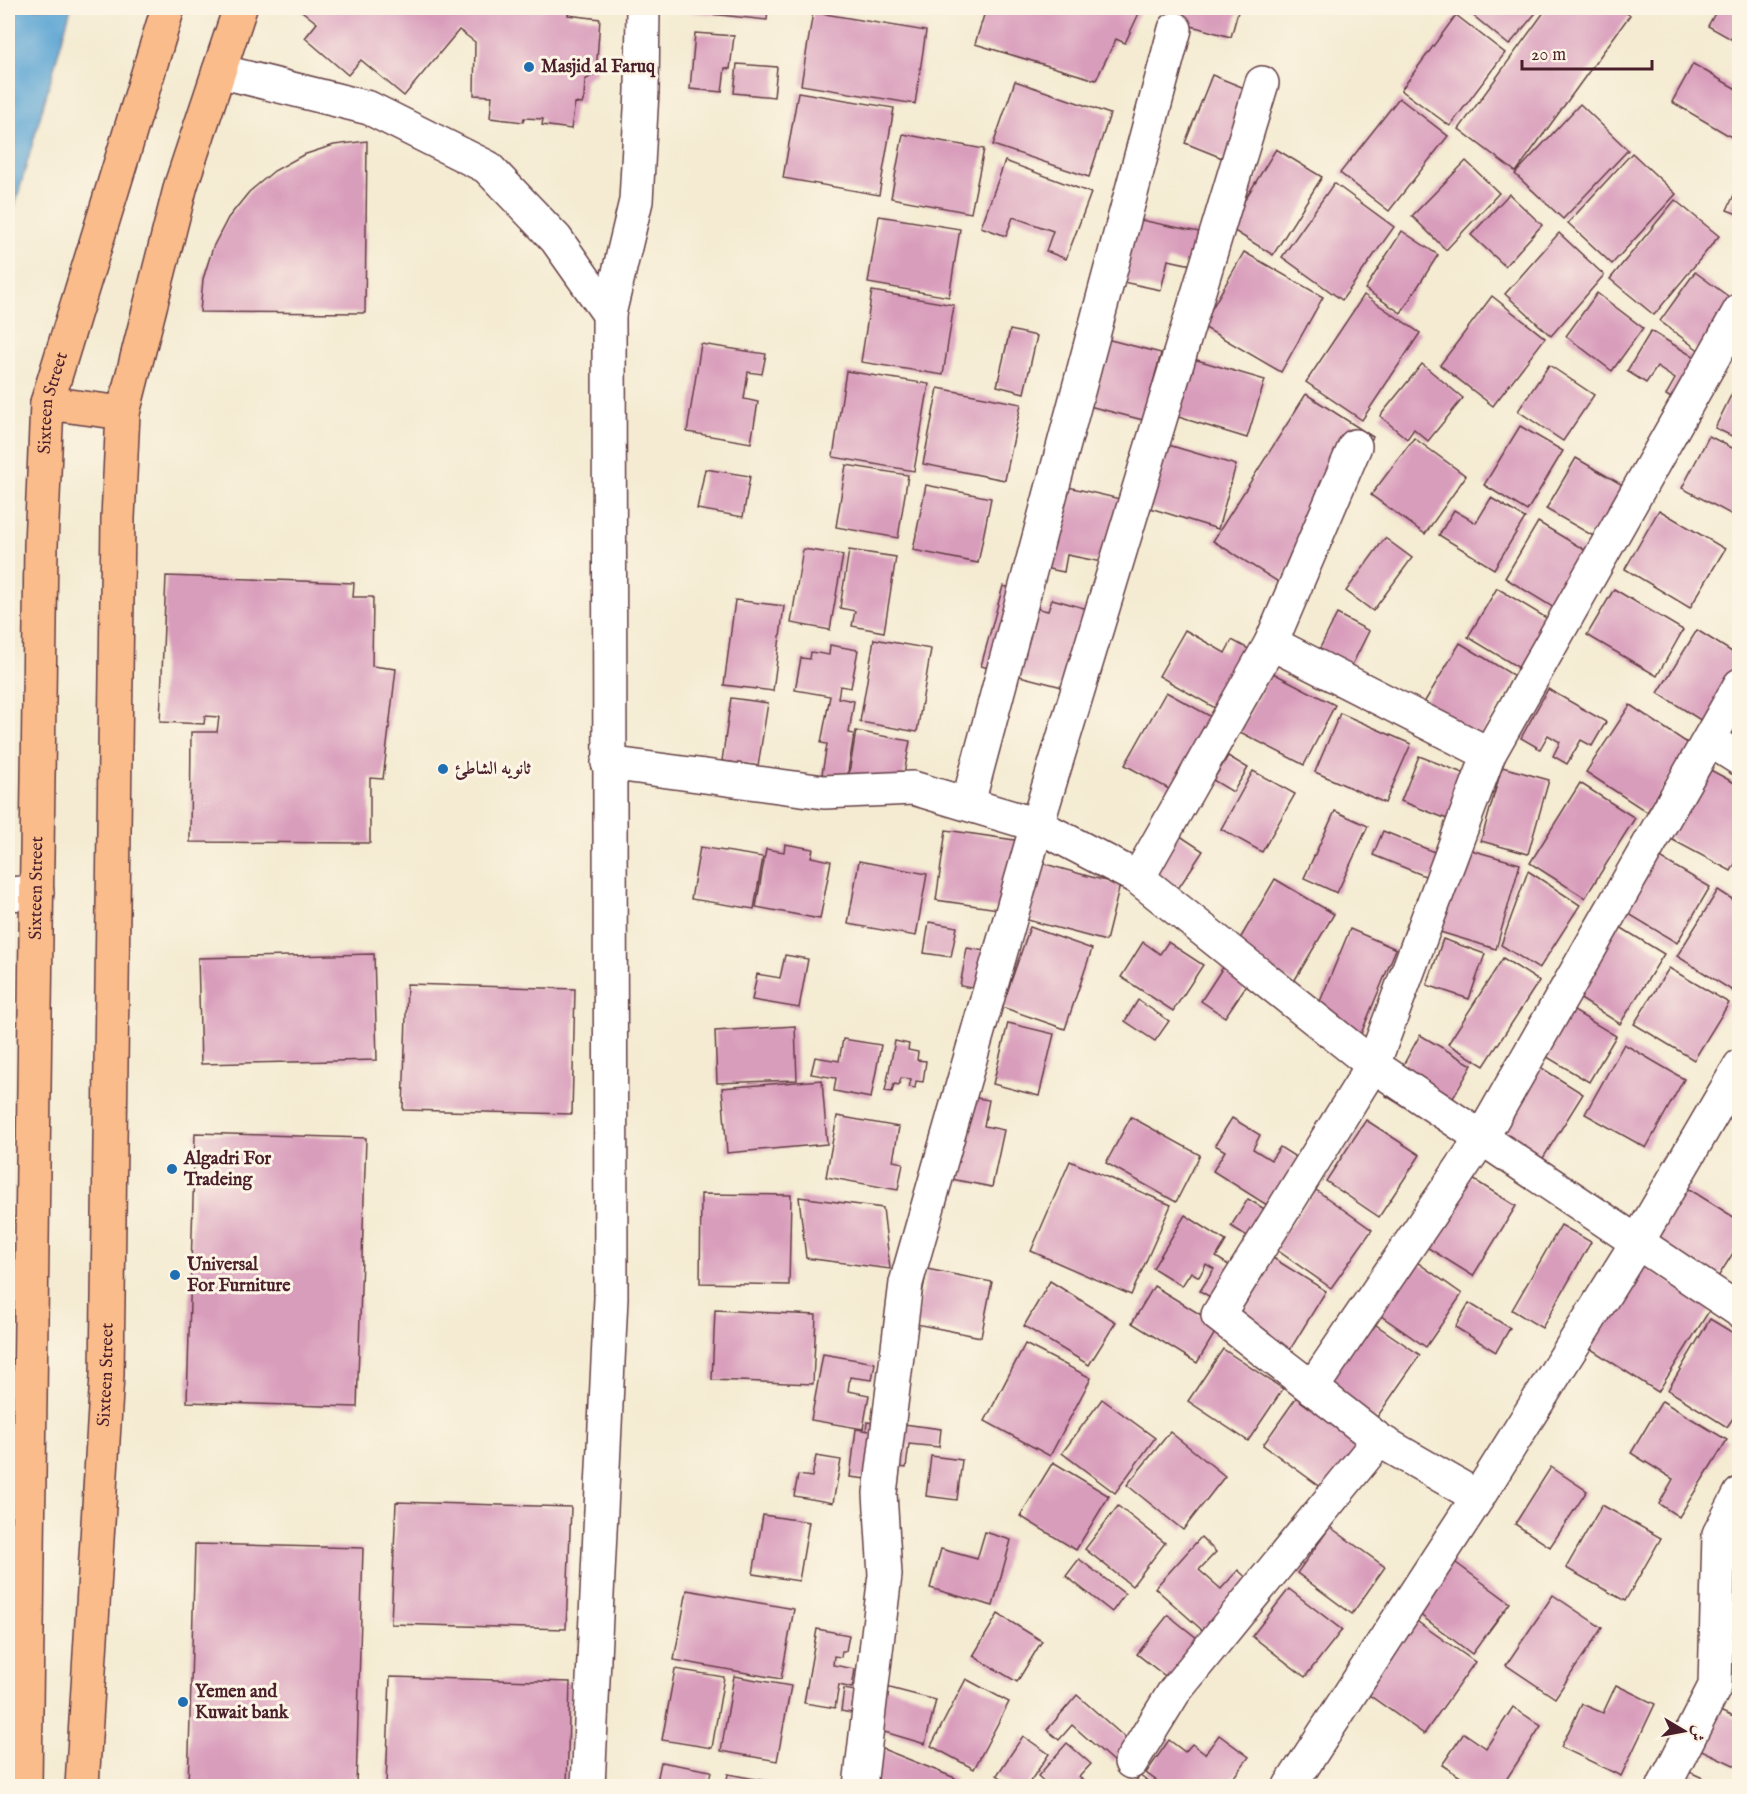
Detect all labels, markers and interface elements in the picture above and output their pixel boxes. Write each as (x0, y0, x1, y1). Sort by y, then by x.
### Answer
scale bar (1522, 33, 1652, 71)
text: 20 m (1531, 44, 1566, 67)
place label: Masjid al Faruq (541, 56, 656, 79)
marker: Masjid al Faruq (522, 60, 536, 74)
street label: Sixteen Street (33, 349, 73, 455)
place label: ثانويه الشاطئ (455, 758, 531, 781)
marker: ثانويه الشاطئ (436, 762, 450, 776)
street label: Sixteen Street (24, 836, 49, 940)
place label: Algadri For Tradeing (183, 1148, 272, 1192)
marker: Algadri For Tradeing (165, 1162, 179, 1176)
place label: Universal For Furniture (186, 1254, 291, 1298)
marker: Universal For Furniture (168, 1268, 182, 1282)
street label: Sixteen Street (92, 1323, 119, 1427)
place label: Yemen and Kuwait bank (195, 1681, 290, 1725)
marker: Yemen and Kuwait bank (176, 1695, 190, 1709)
north arrow (1654, 1701, 1714, 1761)
text: ش (1686, 1724, 1708, 1743)

